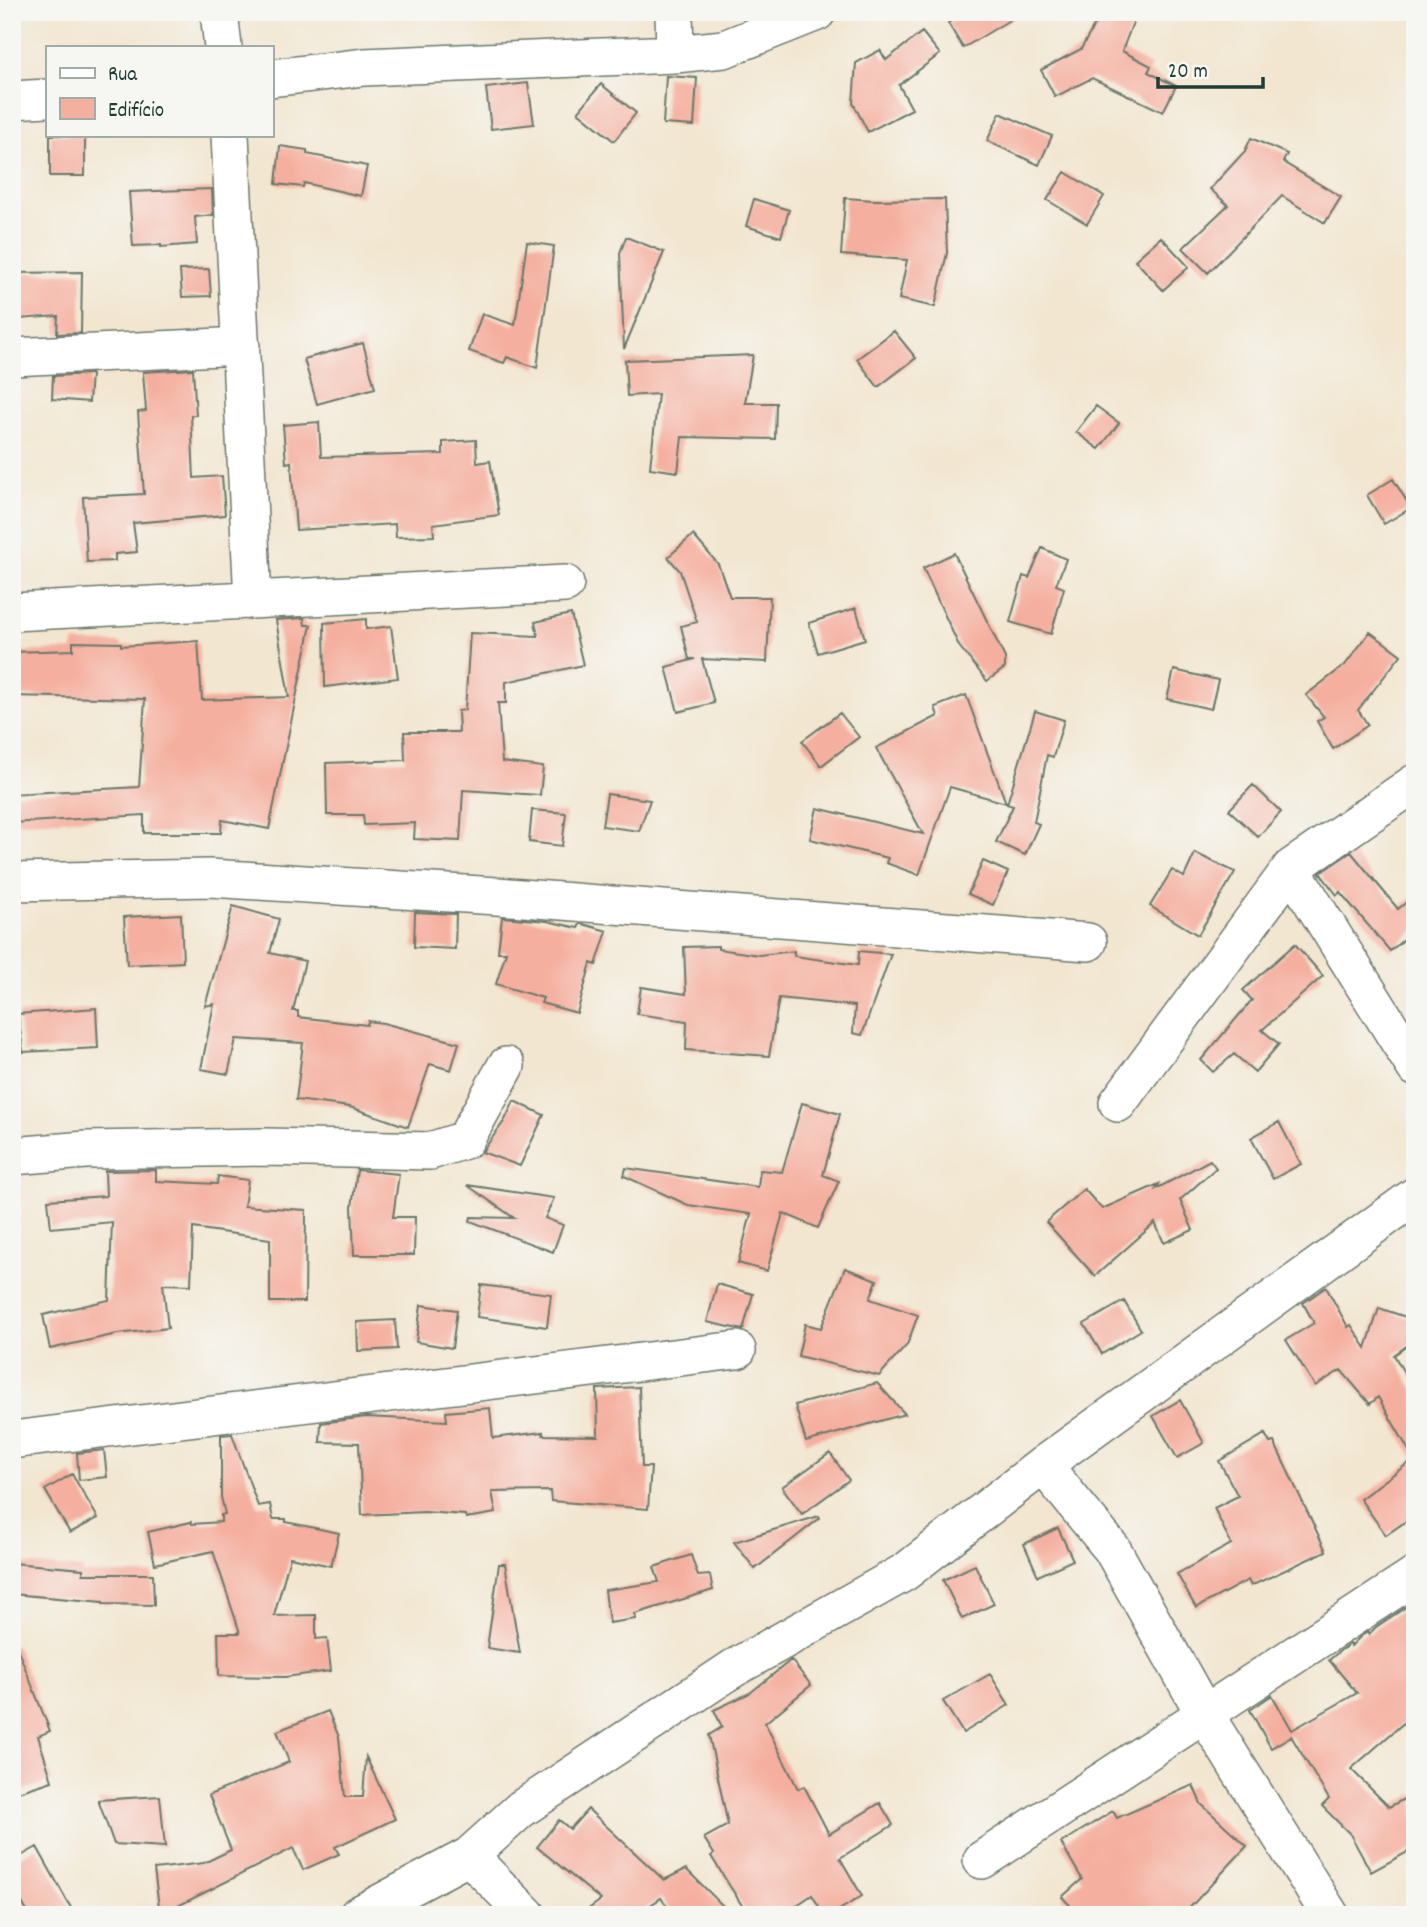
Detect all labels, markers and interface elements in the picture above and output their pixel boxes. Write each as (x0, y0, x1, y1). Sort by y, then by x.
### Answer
legend (46, 46, 273, 136)
scale bar (1158, 46, 1262, 90)
text: 20 m (1168, 58, 1208, 88)
text: Rua (108, 61, 138, 91)
text: Edifício (108, 97, 164, 127)

